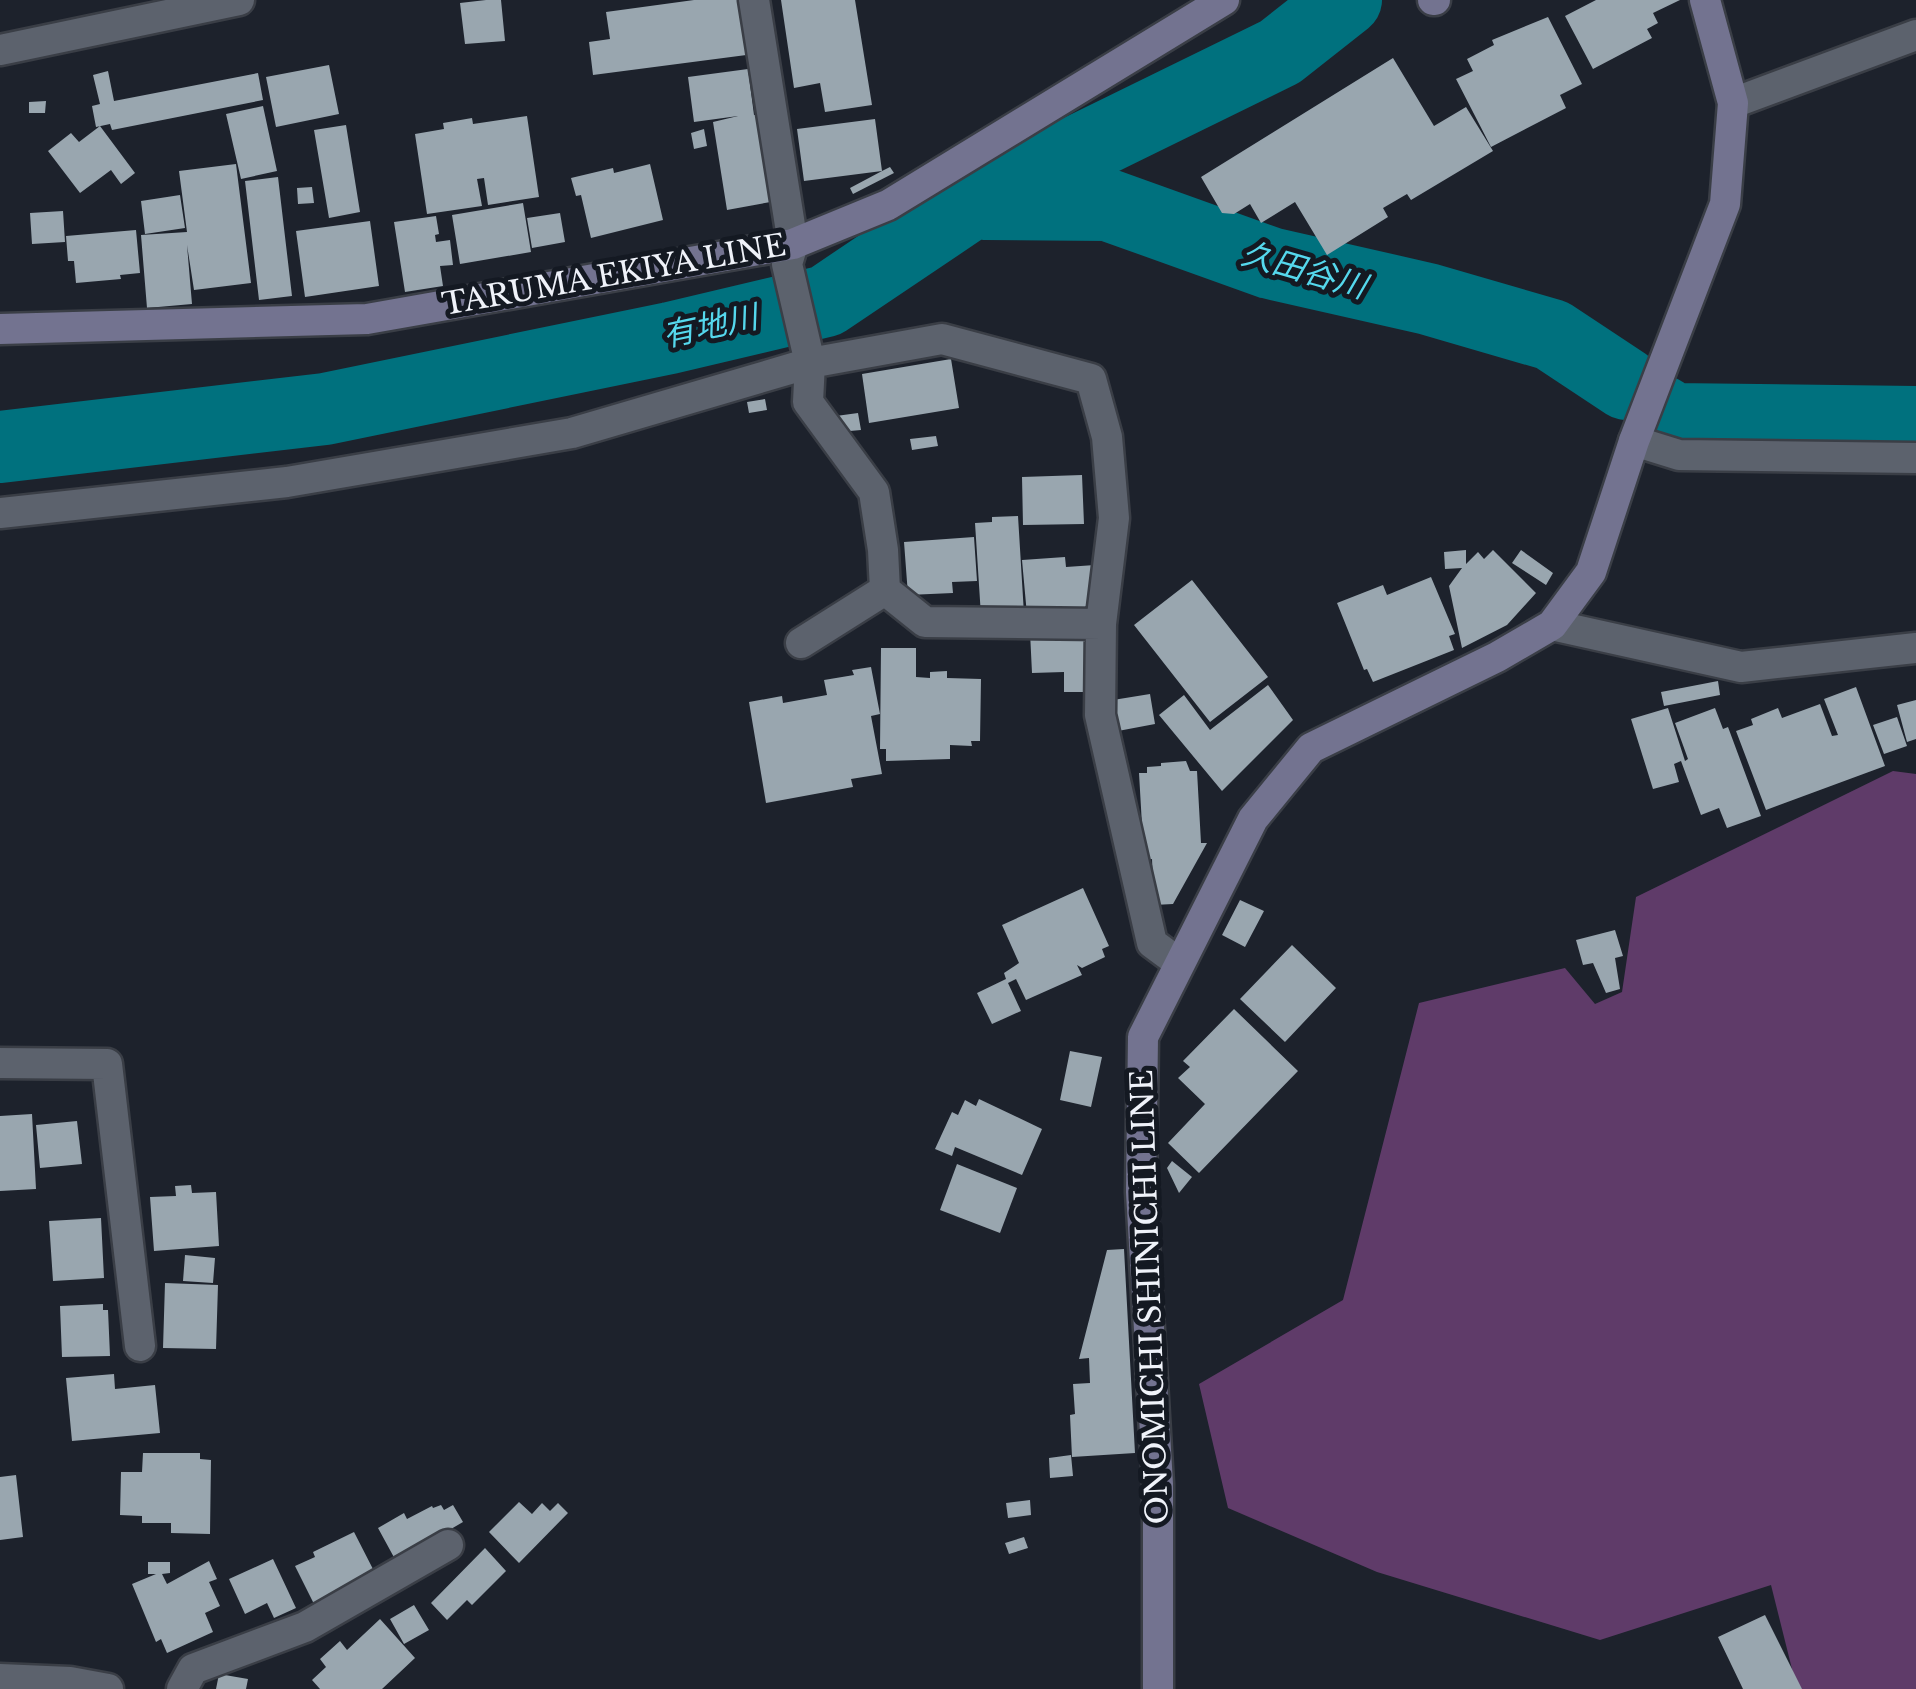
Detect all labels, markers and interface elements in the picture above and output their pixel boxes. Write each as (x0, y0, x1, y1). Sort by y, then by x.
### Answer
street label: TARUMA EKIYA LINE (439, 226, 789, 323)
water label: 久田谷川 (1237, 233, 1374, 308)
water label: 有地川 (659, 296, 764, 356)
street label: ONOMICHI SHINICHI LINE (1123, 1069, 1176, 1525)

